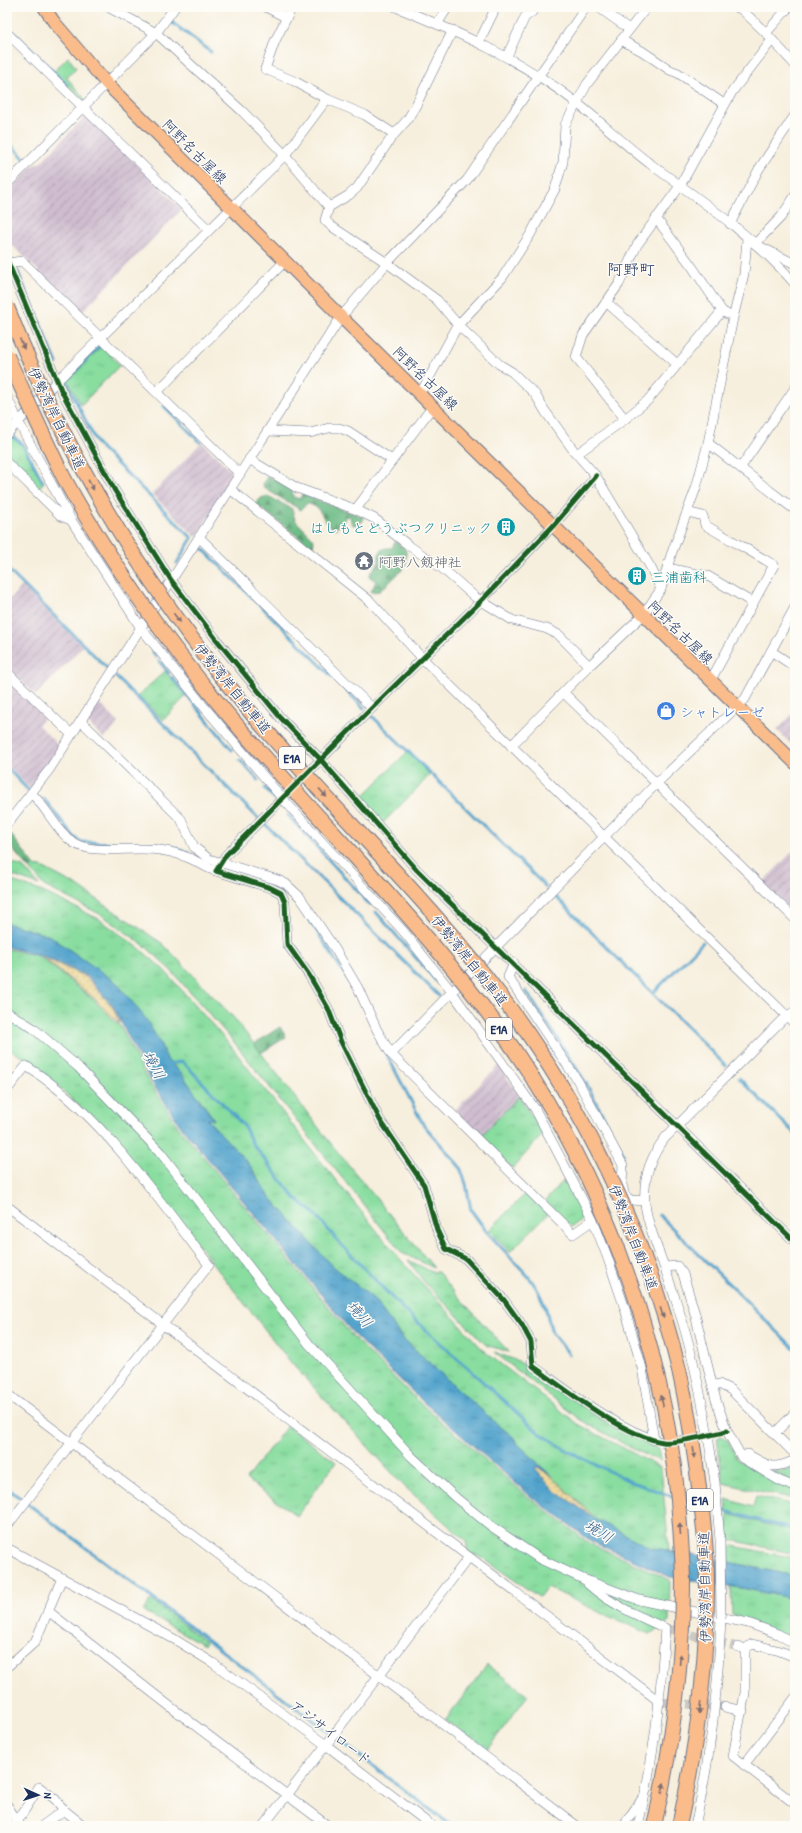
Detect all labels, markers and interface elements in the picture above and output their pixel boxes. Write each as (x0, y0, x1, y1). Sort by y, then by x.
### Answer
street label: 阿野名古屋線 (159, 115, 231, 187)
district label: 阿野町 (607, 258, 655, 280)
one-way arrow (19, 338, 25, 350)
street label: 阿野名古屋線 (389, 342, 463, 414)
street label: 伊勢湾岸自動車道 (24, 364, 90, 472)
one-way arrow (88, 479, 95, 491)
building icon: はしもとどうぶつクリニック (495, 516, 517, 538)
place label: はしもとどうぶつクリニック (310, 518, 492, 537)
temple icon: 阿野八剱神社 (353, 550, 375, 572)
place label: 阿野八剱神社 (378, 552, 462, 571)
building icon: 三浦歯科 (626, 565, 648, 587)
place label: 三浦歯科 (651, 567, 707, 586)
street label: 阿野名古屋線 (644, 596, 718, 668)
one-way arrow (173, 613, 181, 623)
street label: 伊勢湾岸自動車道 (190, 639, 276, 737)
shop icon: シャトレーゼ (655, 700, 677, 722)
place label: シャトレーゼ (680, 702, 765, 721)
road number: E1A (279, 747, 305, 769)
one-way arrow (319, 787, 328, 798)
street label: 伊勢湾岸自動車道 (427, 911, 513, 1009)
road number: E1A (486, 1018, 512, 1040)
water label: 境川 (138, 1047, 170, 1083)
street label: 伊勢湾岸自動車道 (605, 1181, 663, 1293)
water label: 境川 (342, 1296, 378, 1332)
one-way arrow (659, 1307, 665, 1319)
one-way arrow (659, 1395, 665, 1407)
one-way arrow (691, 1447, 697, 1459)
road number: E1A (687, 1489, 713, 1511)
water label: 境川 (581, 1514, 617, 1548)
one-way arrow (677, 1523, 684, 1535)
street label: 伊勢湾岸自動車道 (694, 1531, 714, 1643)
one-way arrow (677, 1653, 684, 1665)
street label: アジサイロード (286, 1695, 376, 1769)
one-way arrow (697, 1702, 703, 1714)
north arrow (18, 1775, 58, 1815)
one-way arrow (660, 1782, 666, 1794)
text: N (41, 1792, 55, 1799)

